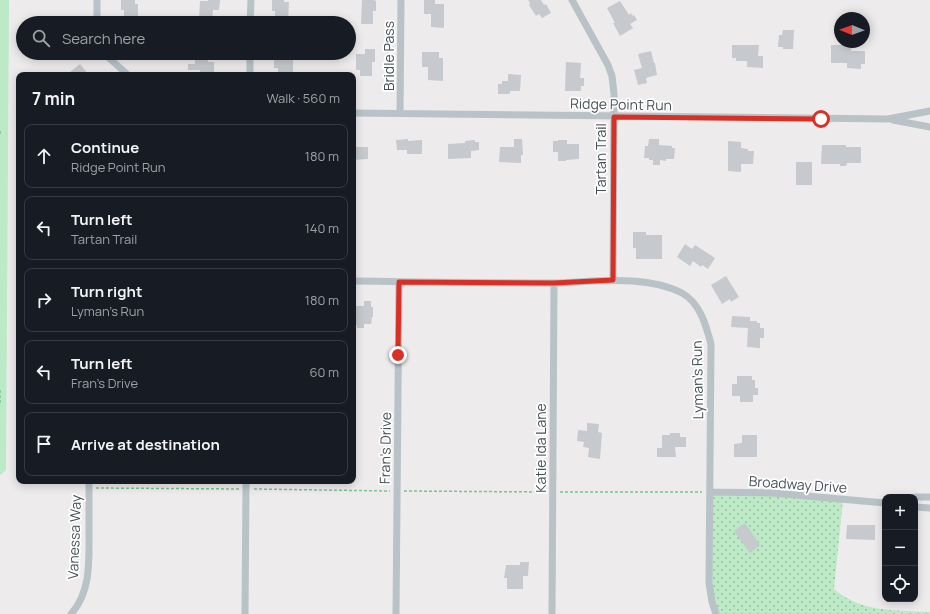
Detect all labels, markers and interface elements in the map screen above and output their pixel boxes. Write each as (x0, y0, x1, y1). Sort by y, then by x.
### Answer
north arrow (834, 12, 870, 48)
search box (16, 16, 356, 60)
street label: Bridle Pass (379, 21, 398, 91)
icon: search (30, 27, 52, 49)
text: Search here (62, 28, 145, 49)
text: 7 min (32, 87, 75, 110)
text: Walk · 560 m (266, 89, 340, 107)
street label: Ridge Point Run (570, 94, 672, 114)
route start (812, 110, 830, 128)
street label: Tartan Trail (591, 123, 610, 195)
text: Continue (71, 137, 139, 158)
icon: ahead (33, 145, 55, 167)
text: 180 m (305, 147, 339, 165)
text: Ridge Point Run (71, 158, 166, 176)
text: Turn left (71, 209, 133, 230)
icon: left (33, 217, 55, 239)
text: 140 m (305, 219, 339, 237)
text: Tartan Trail (71, 230, 137, 248)
text: Turn right (71, 281, 142, 302)
icon: right (33, 289, 55, 311)
text: 180 m (305, 291, 339, 309)
text: Lyman's Run (71, 302, 144, 320)
street label: Lyman's Run (687, 340, 707, 420)
route end (389, 346, 407, 364)
text: Turn left (71, 353, 133, 374)
icon: left (33, 361, 55, 383)
text: 60 m (309, 363, 339, 381)
text: Fran's Drive (71, 374, 138, 392)
street label: Katie Ida Lane (531, 403, 550, 493)
street label: Fran's Drive (375, 412, 395, 484)
icon: arrive (33, 433, 55, 455)
text: Arrive at destination (71, 434, 220, 455)
street label: Broadway Drive (748, 471, 848, 497)
street label: Vanessa Way (63, 494, 85, 580)
map controls (882, 494, 918, 602)
button: + (882, 494, 918, 530)
button: − (882, 530, 918, 566)
button: locate (882, 566, 918, 602)

